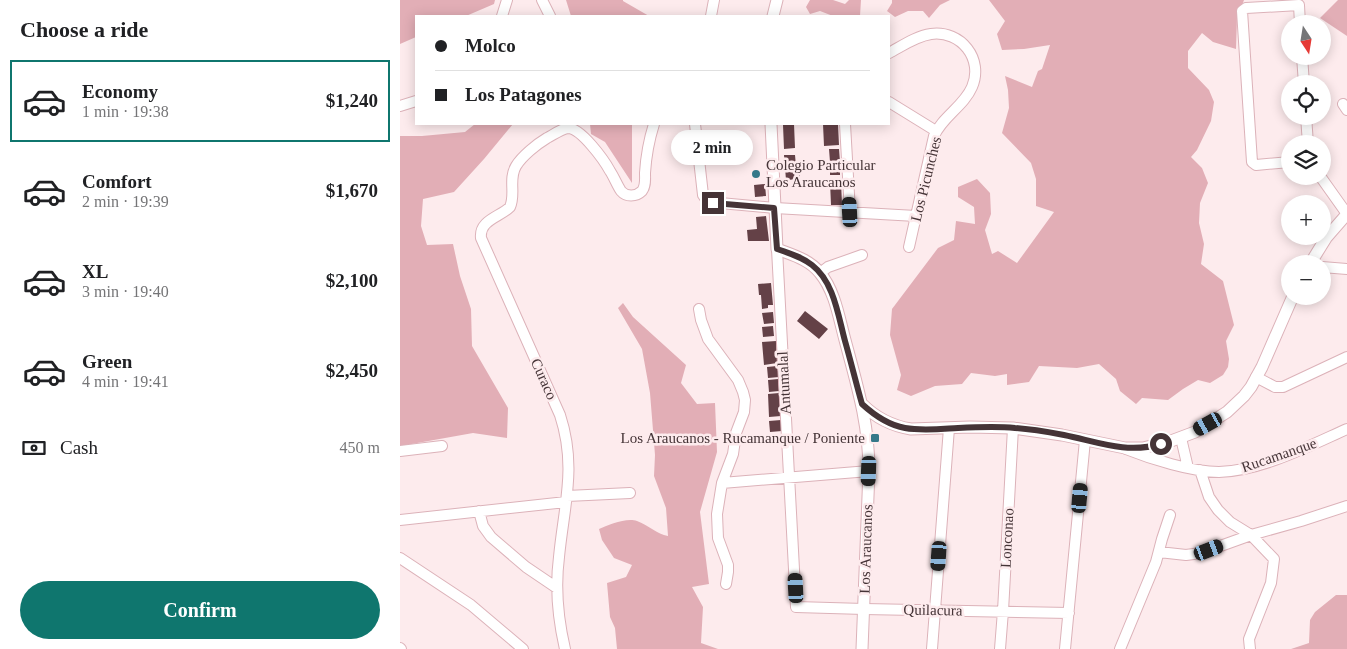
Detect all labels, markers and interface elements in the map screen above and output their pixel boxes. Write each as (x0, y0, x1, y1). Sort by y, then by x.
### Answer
north arrow (1281, 15, 1331, 65)
map controls (1281, 15, 1331, 305)
text: Choose a ride (20, 17, 148, 42)
text: Molco (465, 35, 516, 56)
button: locate (1281, 75, 1331, 125)
icon: car (22, 79, 67, 124)
text: Economy (82, 81, 158, 102)
text: Los Patagones (465, 84, 582, 105)
text: $1,240 (326, 90, 378, 111)
text: 1 min · 19:38 (82, 103, 169, 120)
callout: 2 min (672, 130, 754, 166)
street label: Los Picunches (908, 135, 944, 223)
button: layers (1281, 135, 1331, 185)
text: 2 min (693, 139, 731, 156)
place label: Colegio Particular Los Araucanos (766, 157, 876, 190)
marker: Colegio Particular Los Araucanos (750, 168, 762, 180)
icon: car (22, 169, 67, 214)
text: Comfort (82, 171, 152, 192)
text: $1,670 (326, 180, 378, 201)
route end (702, 192, 724, 214)
text: 2 min · 19:39 (82, 193, 169, 210)
button: + (1281, 195, 1331, 245)
car (841, 197, 858, 227)
button: − (1281, 255, 1331, 305)
icon: car (22, 259, 67, 304)
text: XL (82, 261, 108, 282)
text: $2,100 (326, 270, 378, 291)
text: 3 min · 19:40 (82, 283, 169, 300)
icon: car (22, 349, 67, 394)
text: Green (82, 351, 132, 372)
street label: Antumalal (774, 351, 794, 415)
street label: Curaco (528, 356, 560, 402)
text: $2,450 (326, 360, 378, 381)
text: 4 min · 19:41 (82, 373, 169, 390)
car (1191, 410, 1224, 438)
place label: Los Araucanos - Rucamanque / Poniente (620, 430, 865, 446)
marker: Los Araucanos - Rucamanque / Poniente (869, 432, 881, 444)
route start (1150, 433, 1172, 455)
icon: cash (20, 434, 48, 462)
street label: Rucamanque (1239, 435, 1319, 475)
text: Cash (60, 437, 98, 458)
text: 450 m (340, 439, 380, 456)
car (860, 456, 877, 486)
car (1071, 482, 1088, 514)
street label: Los Araucanos (856, 504, 876, 594)
street label: Lonconao (997, 508, 1017, 568)
car (1192, 538, 1225, 562)
car (930, 541, 947, 571)
car (787, 573, 804, 603)
button: Confirm (20, 581, 380, 639)
street label: Quilacura (903, 601, 963, 619)

